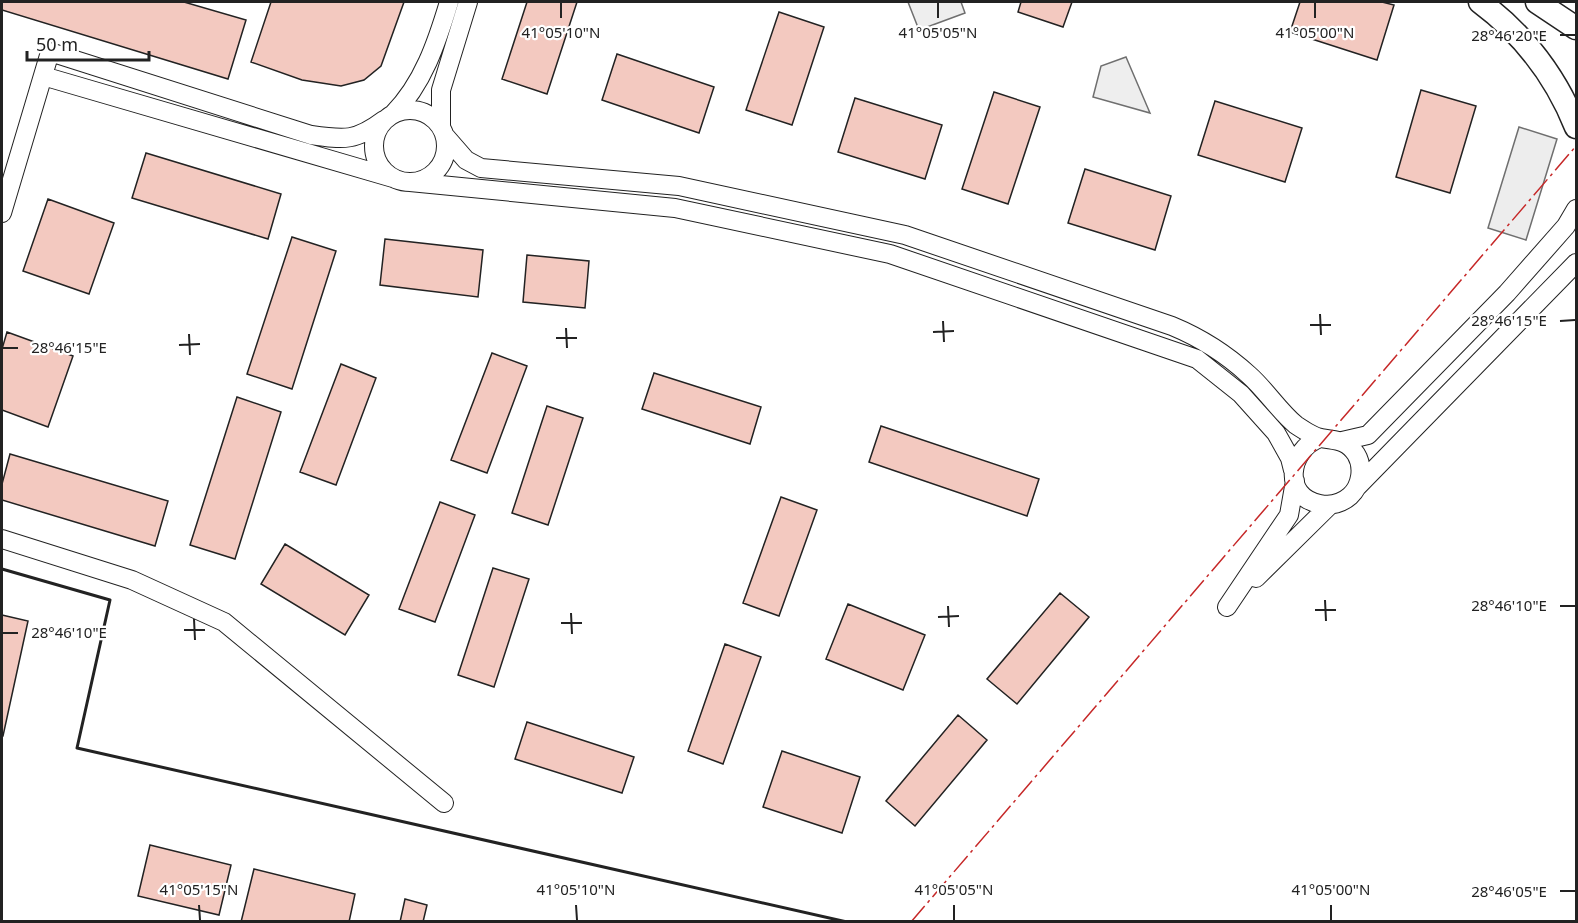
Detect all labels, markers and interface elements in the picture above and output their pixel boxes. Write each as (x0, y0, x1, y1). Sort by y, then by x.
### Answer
text: 41°05'10"N (522, 22, 600, 42)
text: 41°05'05"N (899, 22, 977, 42)
text: 41°05'00"N (1276, 22, 1354, 42)
scale bar (27, 24, 148, 62)
text: 28°46'20"E (1471, 25, 1547, 45)
text: 50 m (36, 32, 78, 56)
text: 28°46'15"E (1471, 310, 1547, 330)
text: 28°46'15"E (31, 337, 107, 357)
text: 28°46'10"E (1471, 595, 1547, 615)
text: 28°46'10"E (31, 622, 107, 642)
text: 41°05'15"N (160, 879, 238, 899)
text: 41°05'10"N (537, 879, 615, 899)
text: 41°05'05"N (915, 879, 993, 899)
text: 41°05'00"N (1292, 879, 1370, 899)
text: 28°46'05"E (1471, 881, 1547, 901)

